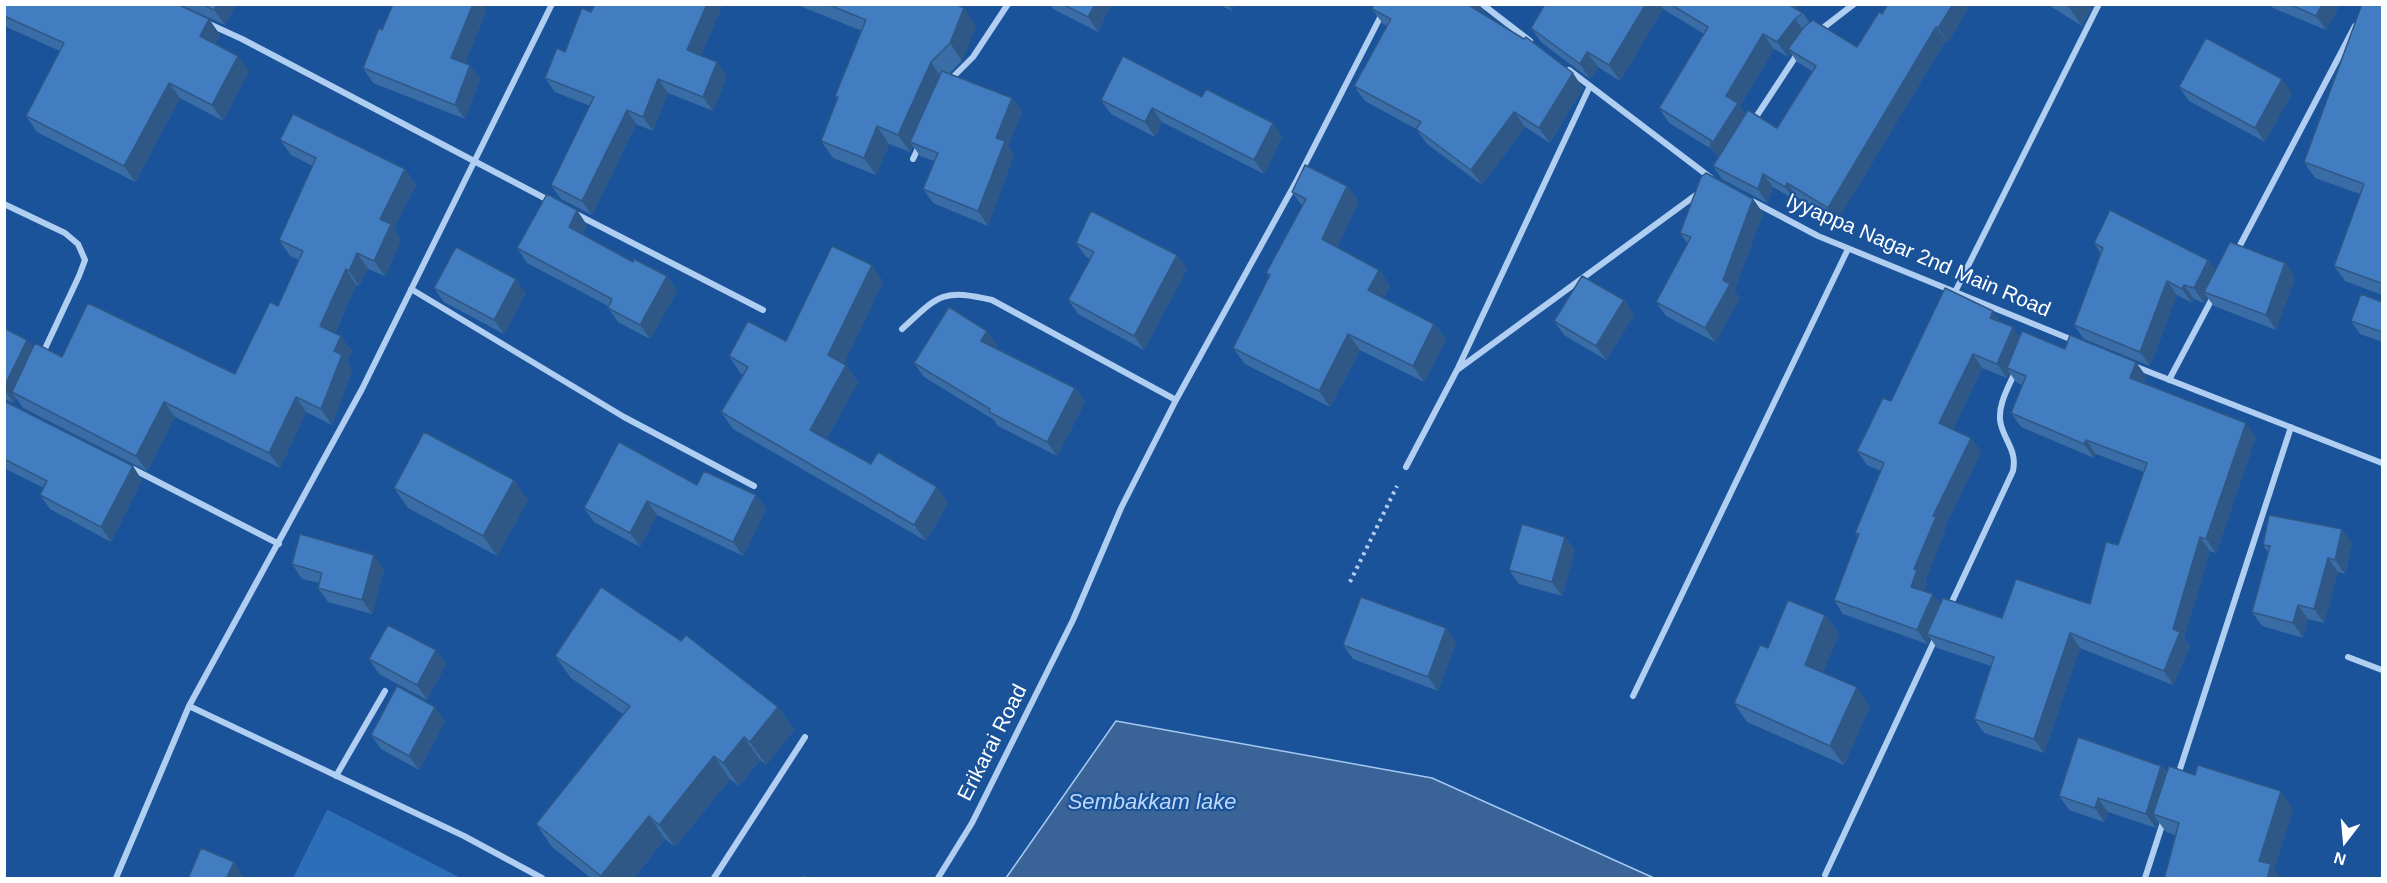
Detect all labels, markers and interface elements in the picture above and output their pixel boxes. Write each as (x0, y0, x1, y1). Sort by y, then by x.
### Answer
street label: Iyyappa Nagar 2nd Main Road (1782, 189, 2054, 323)
street label: Erikarai Road (953, 681, 1033, 805)
water label: Sembakkam lake (1068, 790, 1236, 816)
north arrow (2315, 811, 2375, 871)
text: N (2332, 849, 2348, 869)

